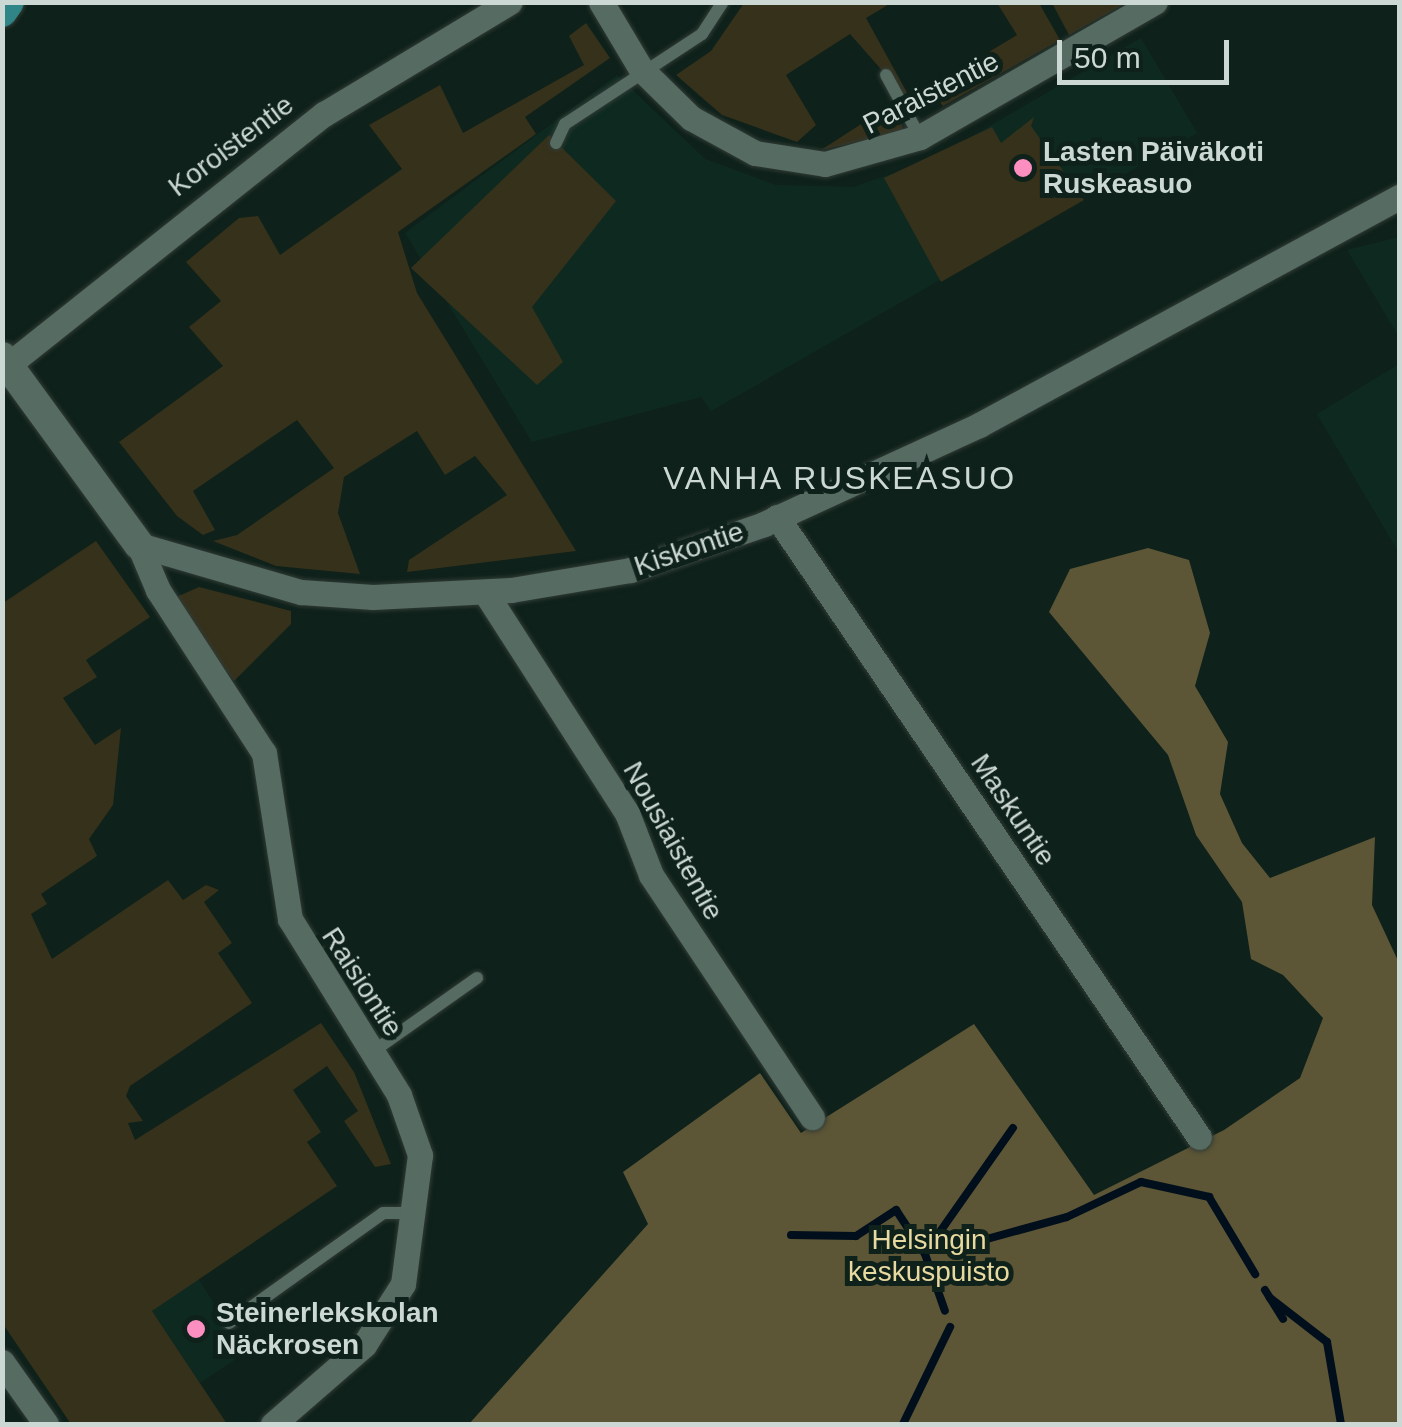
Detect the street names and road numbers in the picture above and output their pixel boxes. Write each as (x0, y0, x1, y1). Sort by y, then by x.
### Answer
street label: Paraistentie (858, 44, 1004, 142)
street label: Koroistentie (162, 88, 300, 204)
street label: Kiskontie (630, 515, 748, 583)
street label: Maskuntie (963, 748, 1063, 872)
street label: Nousiaistentie (616, 756, 730, 926)
street label: Raisiontie (314, 921, 410, 1043)

